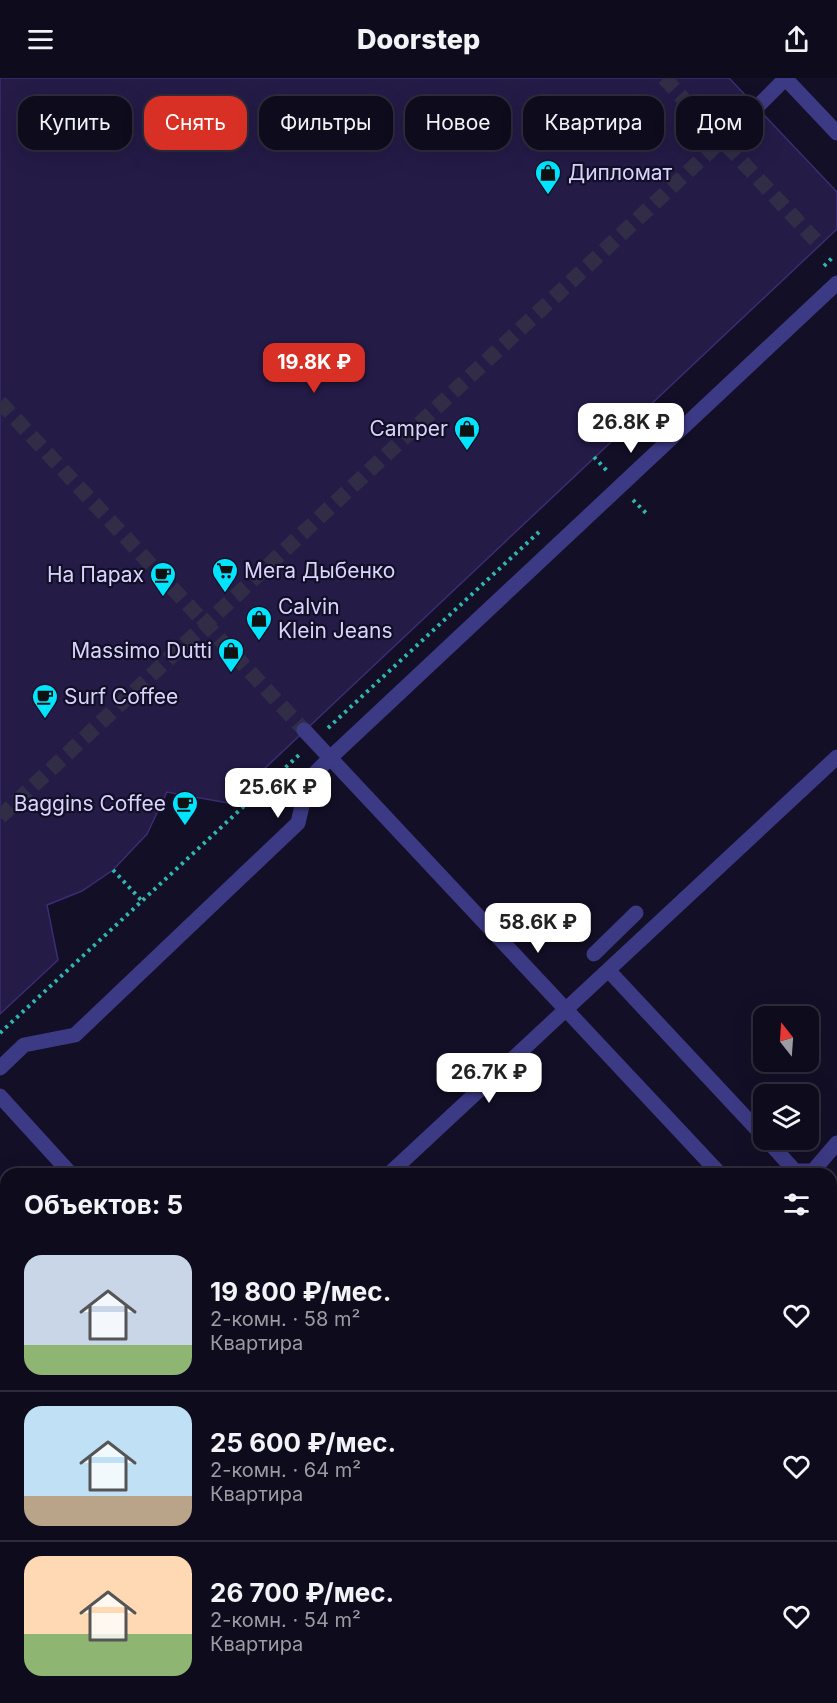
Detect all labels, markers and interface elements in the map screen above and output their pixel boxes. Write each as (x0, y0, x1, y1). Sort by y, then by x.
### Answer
icon: menu (24, 23, 57, 56)
text: Doorstep (357, 23, 480, 56)
icon: share (780, 23, 813, 56)
chip: Купить (18, 96, 132, 150)
chip: Снять (144, 96, 247, 150)
chip: Фильтры (259, 96, 393, 150)
chip: Новое (405, 96, 511, 150)
chip: Квартира (523, 96, 664, 150)
chip: Дом (676, 96, 763, 150)
shop icon: Дипломат (533, 158, 563, 196)
place label: Дипломат (568, 160, 673, 185)
pin: 19.8K ₽ (259, 343, 369, 394)
text: 19.8K ₽ (277, 350, 351, 374)
pin: 26.8K ₽ (576, 403, 686, 454)
text: 26.8K ₽ (592, 410, 670, 434)
shop icon: Camper (452, 414, 482, 452)
place label: Camper (369, 416, 448, 441)
supermarket icon: Мега Дыбенко (210, 556, 240, 594)
place label: Мега Дыбенко (244, 558, 395, 583)
cafe icon: На Парах (148, 560, 178, 598)
place label: На Парах (47, 562, 144, 587)
place label: Calvin Klein Jeans (278, 594, 393, 643)
shop icon: Calvin Klein Jeans (244, 604, 274, 642)
shop icon: Massimo Dutti (216, 636, 246, 674)
place label: Massimo Dutti (71, 638, 212, 663)
cafe icon: Surf Coffee (30, 682, 60, 720)
place label: Surf Coffee (64, 684, 178, 709)
pin: 25.6K ₽ (223, 768, 333, 819)
text: 25.6K ₽ (239, 775, 317, 799)
cafe icon: Baggins Coffee (170, 789, 200, 827)
place label: Baggins Coffee (14, 791, 166, 816)
pin: 58.6K ₽ (483, 903, 593, 954)
text: 58.6K ₽ (499, 910, 577, 934)
north arrow (753, 1006, 819, 1072)
map controls (753, 1006, 819, 1150)
pin: 26.7K ₽ (434, 1053, 544, 1104)
text: 26.7K ₽ (451, 1060, 527, 1084)
button: layers (753, 1084, 819, 1150)
icon: filters (780, 1188, 813, 1221)
text: Объектов: 5 (24, 1189, 183, 1220)
text: 19 800 ₽/мес. (210, 1276, 391, 1307)
icon: home (72, 1279, 144, 1351)
icon: heart (780, 1299, 813, 1332)
text: 2-комн. · 58 m² (210, 1307, 360, 1331)
text: Квартира (210, 1331, 303, 1355)
text: 25 600 ₽/мес. (210, 1427, 396, 1458)
icon: home (72, 1430, 144, 1502)
icon: heart (780, 1450, 813, 1483)
text: 2-комн. · 64 m² (210, 1458, 361, 1482)
text: Квартира (210, 1482, 303, 1506)
text: 26 700 ₽/мес. (210, 1577, 394, 1608)
icon: home (72, 1580, 144, 1652)
icon: heart (780, 1600, 813, 1633)
text: 2-комн. · 54 m² (210, 1608, 361, 1632)
text: Квартира (210, 1632, 303, 1656)

